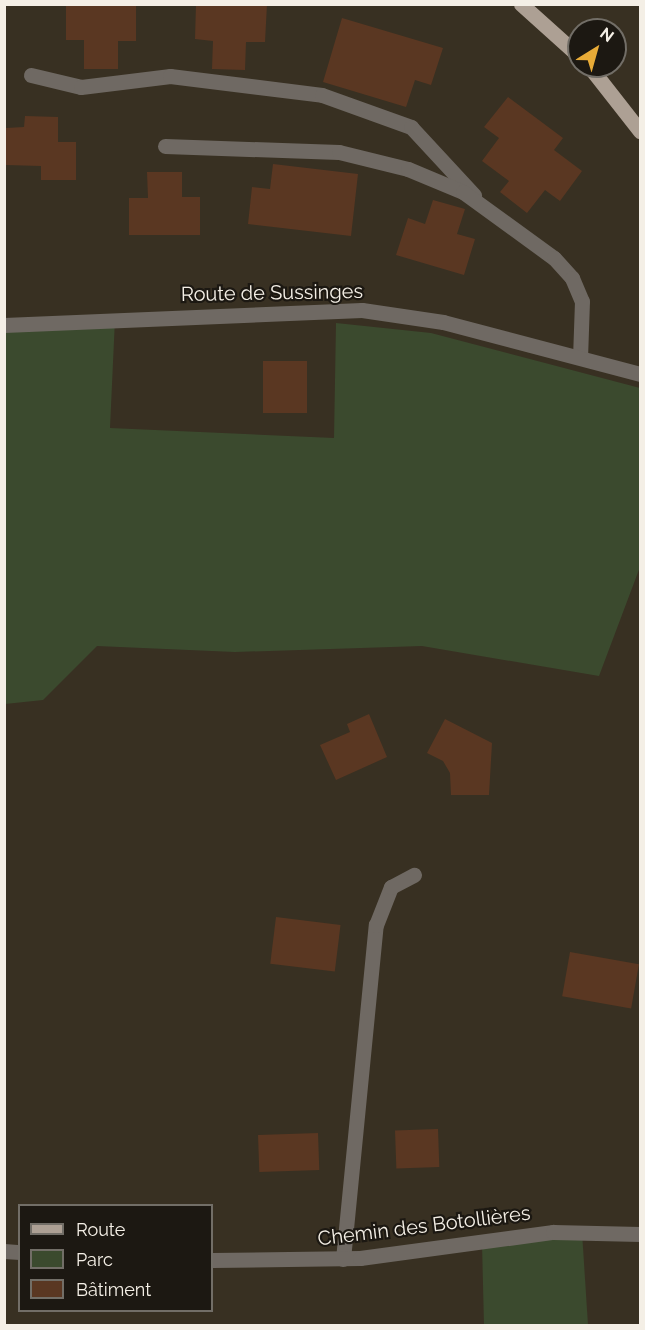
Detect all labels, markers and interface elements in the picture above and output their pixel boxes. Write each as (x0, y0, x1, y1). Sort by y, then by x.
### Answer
north arrow (567, 18, 627, 78)
text: N (596, 24, 618, 46)
street label: Route de Sussinges (181, 279, 363, 307)
street label: Chemin des Botollières (316, 1201, 532, 1251)
legend (18, 1204, 213, 1312)
text: Route (76, 1219, 125, 1240)
text: Parc (76, 1249, 113, 1270)
text: Bâtiment (76, 1279, 151, 1300)

